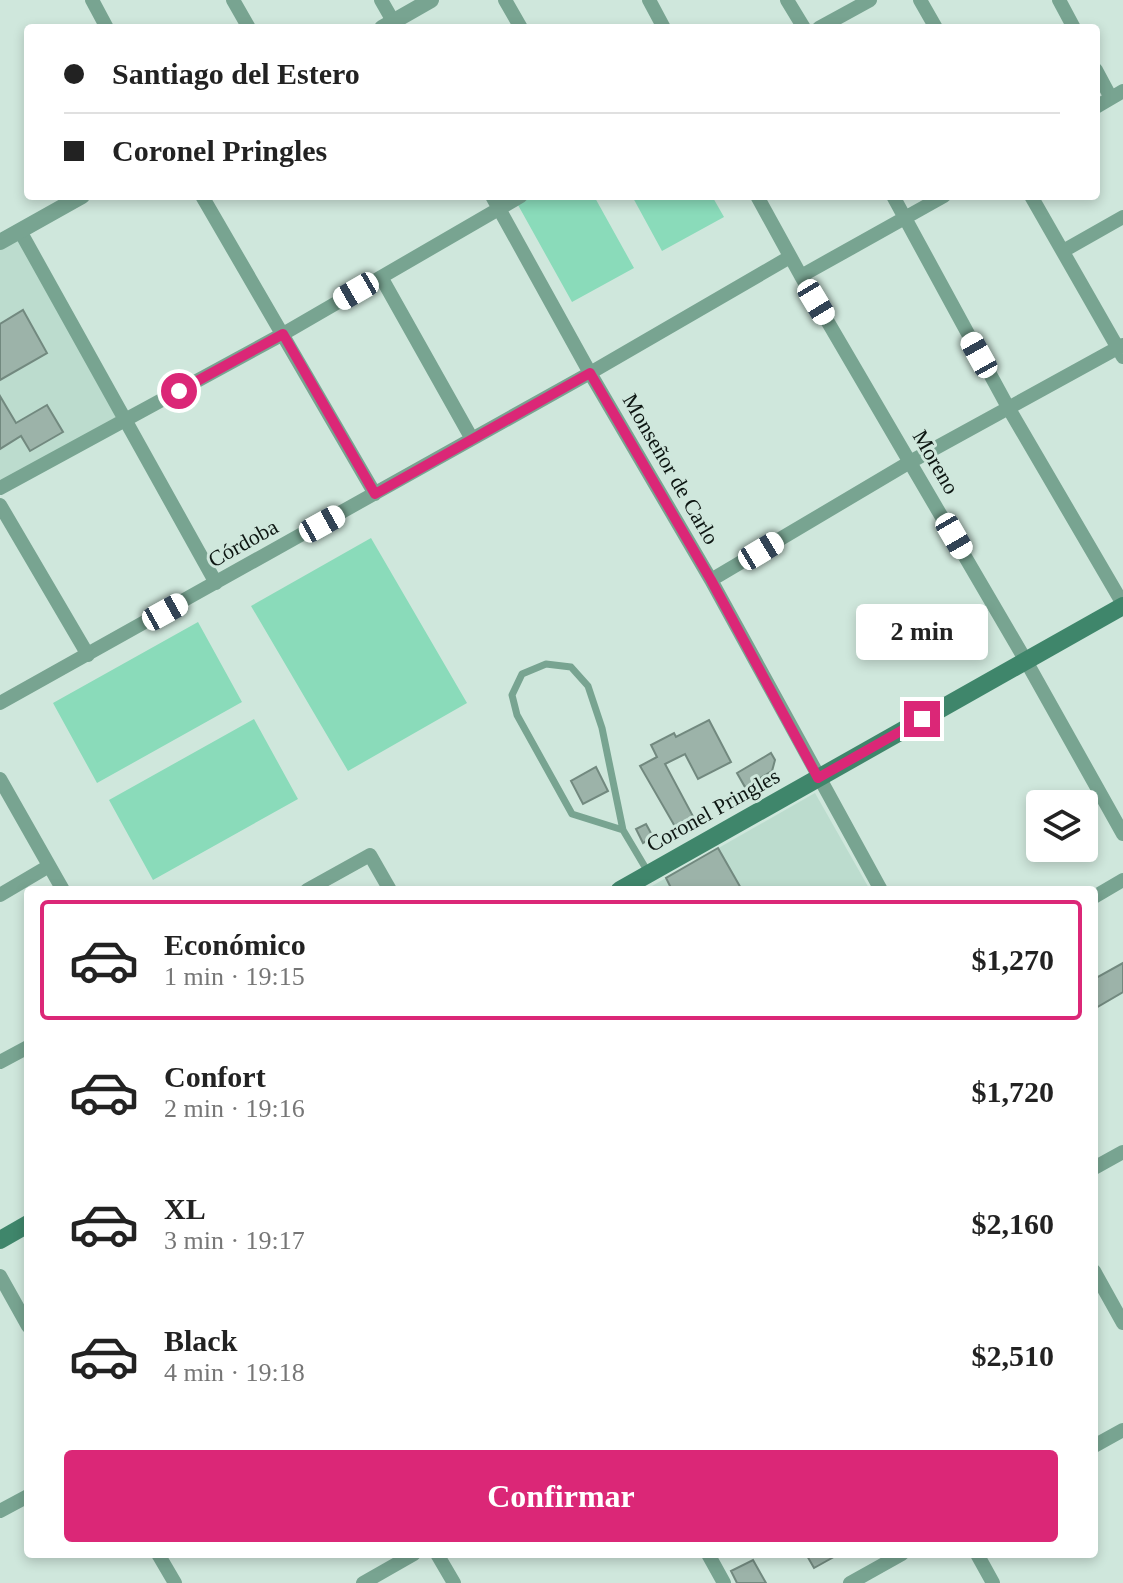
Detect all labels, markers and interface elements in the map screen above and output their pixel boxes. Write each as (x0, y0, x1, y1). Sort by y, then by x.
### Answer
text: Santiago del Estero (112, 57, 360, 90)
text: Coronel Pringles (112, 134, 327, 167)
car (329, 269, 383, 313)
car (793, 275, 839, 329)
car (957, 328, 1001, 382)
route start (161, 373, 197, 409)
street label: Monseñor de Carlo (618, 389, 724, 549)
street label: Moreno (908, 426, 964, 498)
car (295, 502, 349, 546)
car (932, 509, 976, 563)
street label: Córdoba (204, 514, 282, 572)
car (734, 528, 788, 574)
car (138, 590, 192, 634)
callout: 2 min (856, 603, 988, 659)
text: 2 min (891, 617, 953, 646)
route end (904, 701, 940, 737)
street label: Coronel Pringles (642, 763, 784, 857)
map controls (1026, 790, 1098, 862)
button: layers (1026, 790, 1098, 862)
icon: car (68, 924, 140, 996)
text: Económico (164, 928, 306, 961)
text: $1,270 (972, 943, 1054, 976)
text: 1 min · 19:15 (164, 962, 305, 991)
icon: car (68, 1056, 140, 1128)
text: Confort (164, 1060, 266, 1093)
text: $1,720 (972, 1075, 1054, 1108)
text: 2 min · 19:16 (164, 1094, 305, 1123)
icon: car (68, 1188, 140, 1260)
text: XL (164, 1192, 206, 1225)
text: $2,160 (972, 1207, 1054, 1240)
text: 3 min · 19:17 (164, 1226, 305, 1255)
icon: car (68, 1320, 140, 1392)
text: Black (164, 1324, 237, 1357)
text: $2,510 (972, 1339, 1054, 1372)
text: 4 min · 19:18 (164, 1358, 305, 1387)
button: Confirmar (64, 1450, 1058, 1542)

